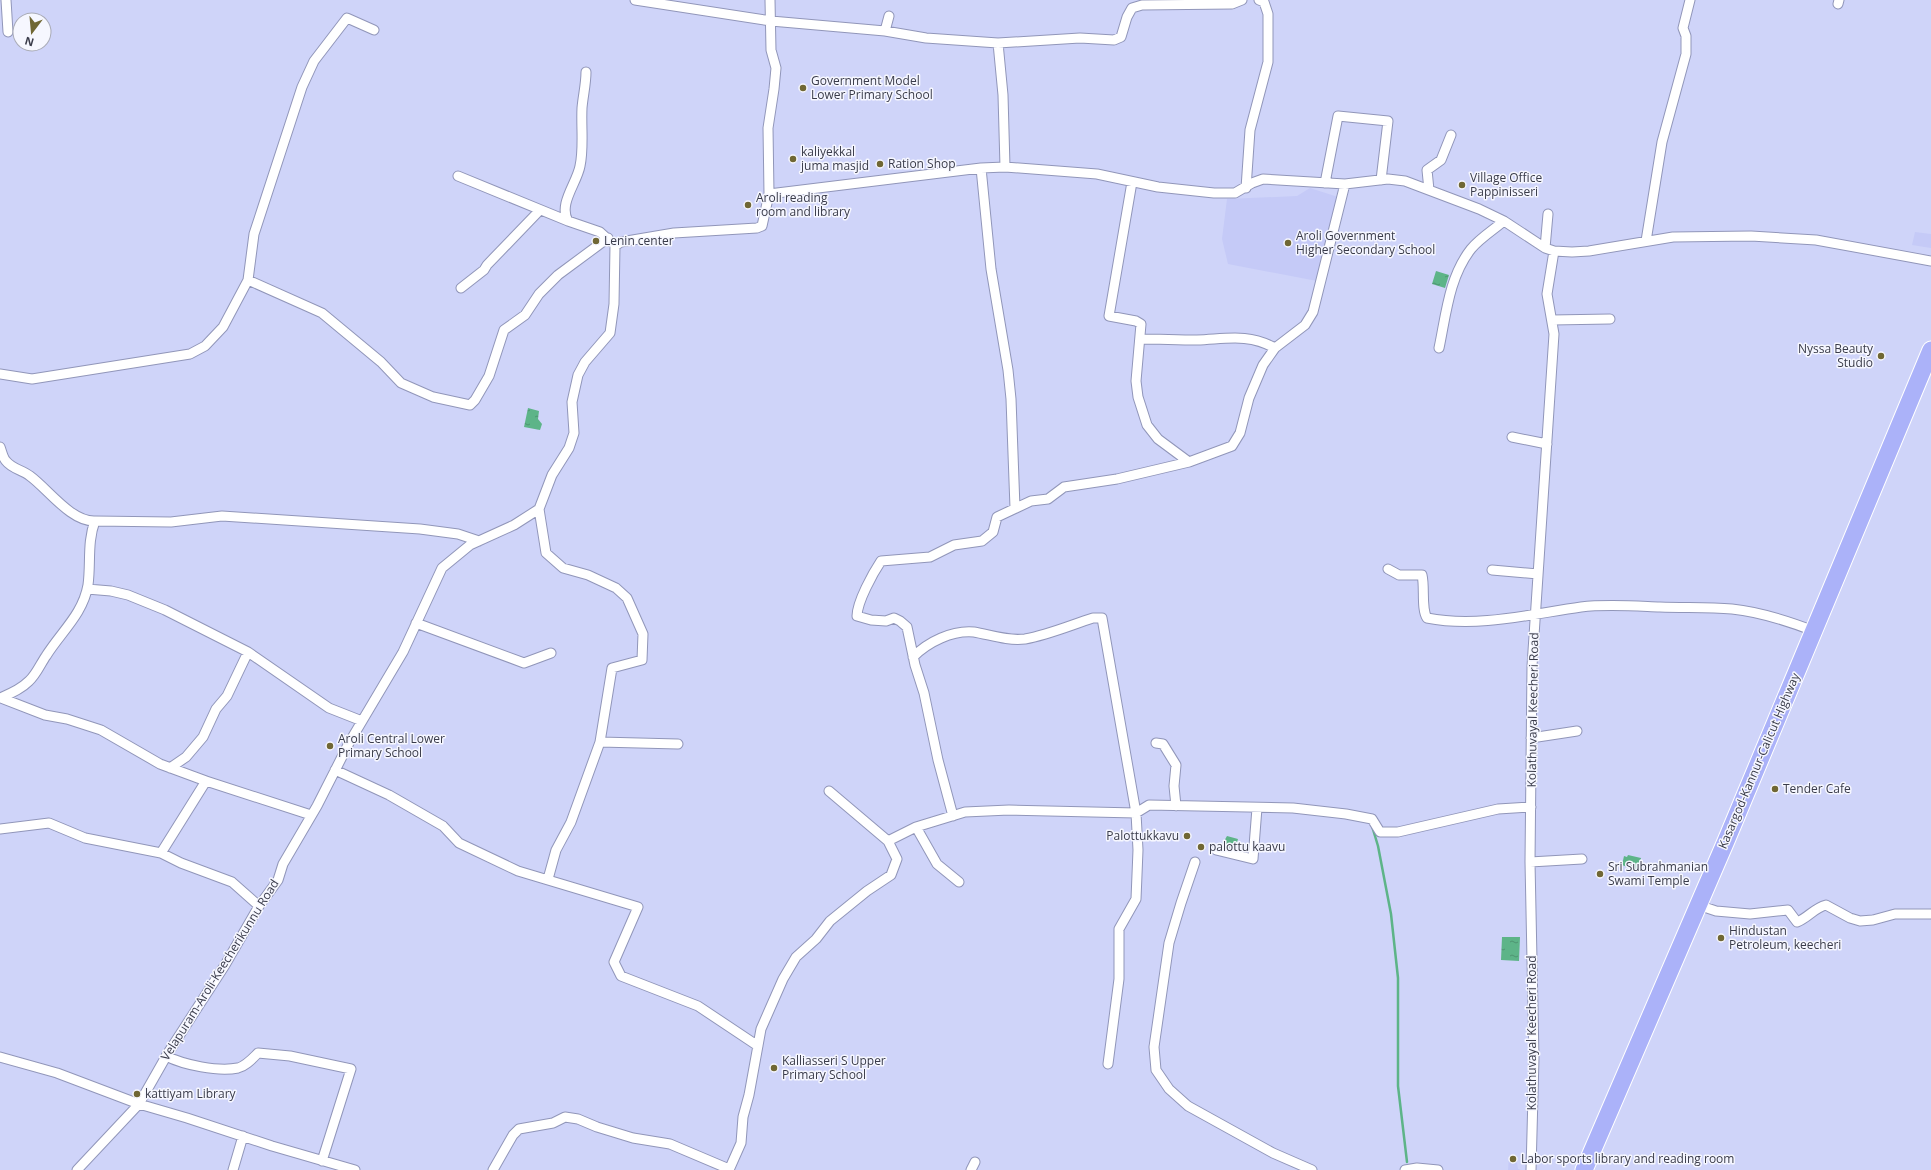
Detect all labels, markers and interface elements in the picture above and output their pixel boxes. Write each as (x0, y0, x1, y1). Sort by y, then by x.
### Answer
north arrow (12, 12, 52, 52)
text: N (23, 34, 35, 51)
place label: Government Model Lower Primary School (811, 72, 933, 103)
marker: Government Model Lower Primary School (798, 83, 808, 93)
place label: kaliyekkal juma masjid (800, 143, 869, 174)
marker: kaliyekkal juma masjid (788, 154, 798, 164)
place label: Ration Shop (888, 155, 956, 172)
marker: Ration Shop (875, 159, 885, 169)
place label: Village Office Pappinisseri (1470, 169, 1542, 200)
marker: Village Office Pappinisseri (1457, 180, 1467, 190)
place label: Aroli reading room and library (756, 189, 851, 220)
marker: Aroli reading room and library (743, 200, 753, 210)
place label: Aroli Government Higher Secondary School (1296, 227, 1435, 258)
place label: Lenin center (604, 232, 674, 249)
marker: Lenin center (591, 236, 601, 246)
marker: Aroli Government Higher Secondary School (1283, 238, 1293, 248)
place label: Nyssa Beauty Studio (1798, 340, 1874, 371)
marker: Nyssa Beauty Studio (1876, 351, 1886, 361)
street label: Kolathuvayal Keecheri Road (1523, 632, 1542, 788)
street label: Kasargod-Kannur-Calicut Highway (1714, 669, 1804, 851)
place label: Aroli Central Lower Primary School (338, 730, 445, 761)
marker: Aroli Central Lower Primary School (325, 741, 335, 751)
place label: Tender Cafe (1783, 780, 1851, 797)
marker: Tender Cafe (1770, 784, 1780, 794)
place label: Palottukkavu (1106, 827, 1179, 844)
marker: Palottukkavu (1182, 831, 1192, 841)
place label: palottu kaavu (1209, 838, 1285, 855)
marker: palottu kaavu (1196, 842, 1206, 852)
place label: Sri Subrahmanian Swami Temple (1608, 858, 1708, 889)
marker: Sri Subrahmanian Swami Temple (1595, 869, 1605, 879)
street label: Velapuram-Aroli-Keecherikunnu Road (157, 876, 283, 1064)
place label: Hindustan Petroleum, keecheri (1729, 922, 1841, 953)
marker: Hindustan Petroleum, keecheri (1716, 933, 1726, 943)
street label: Kolathuvayal Keecheri Road (1523, 955, 1540, 1111)
place label: Kalliasseri S Upper Primary School (782, 1052, 886, 1083)
marker: Kalliasseri S Upper Primary School (769, 1063, 779, 1073)
place label: kattiyam Library (145, 1085, 237, 1102)
marker: kattiyam Library (132, 1089, 142, 1099)
place label: Labor sports library and reading room (1521, 1150, 1734, 1167)
marker: Labor sports library and reading room (1508, 1154, 1518, 1164)

